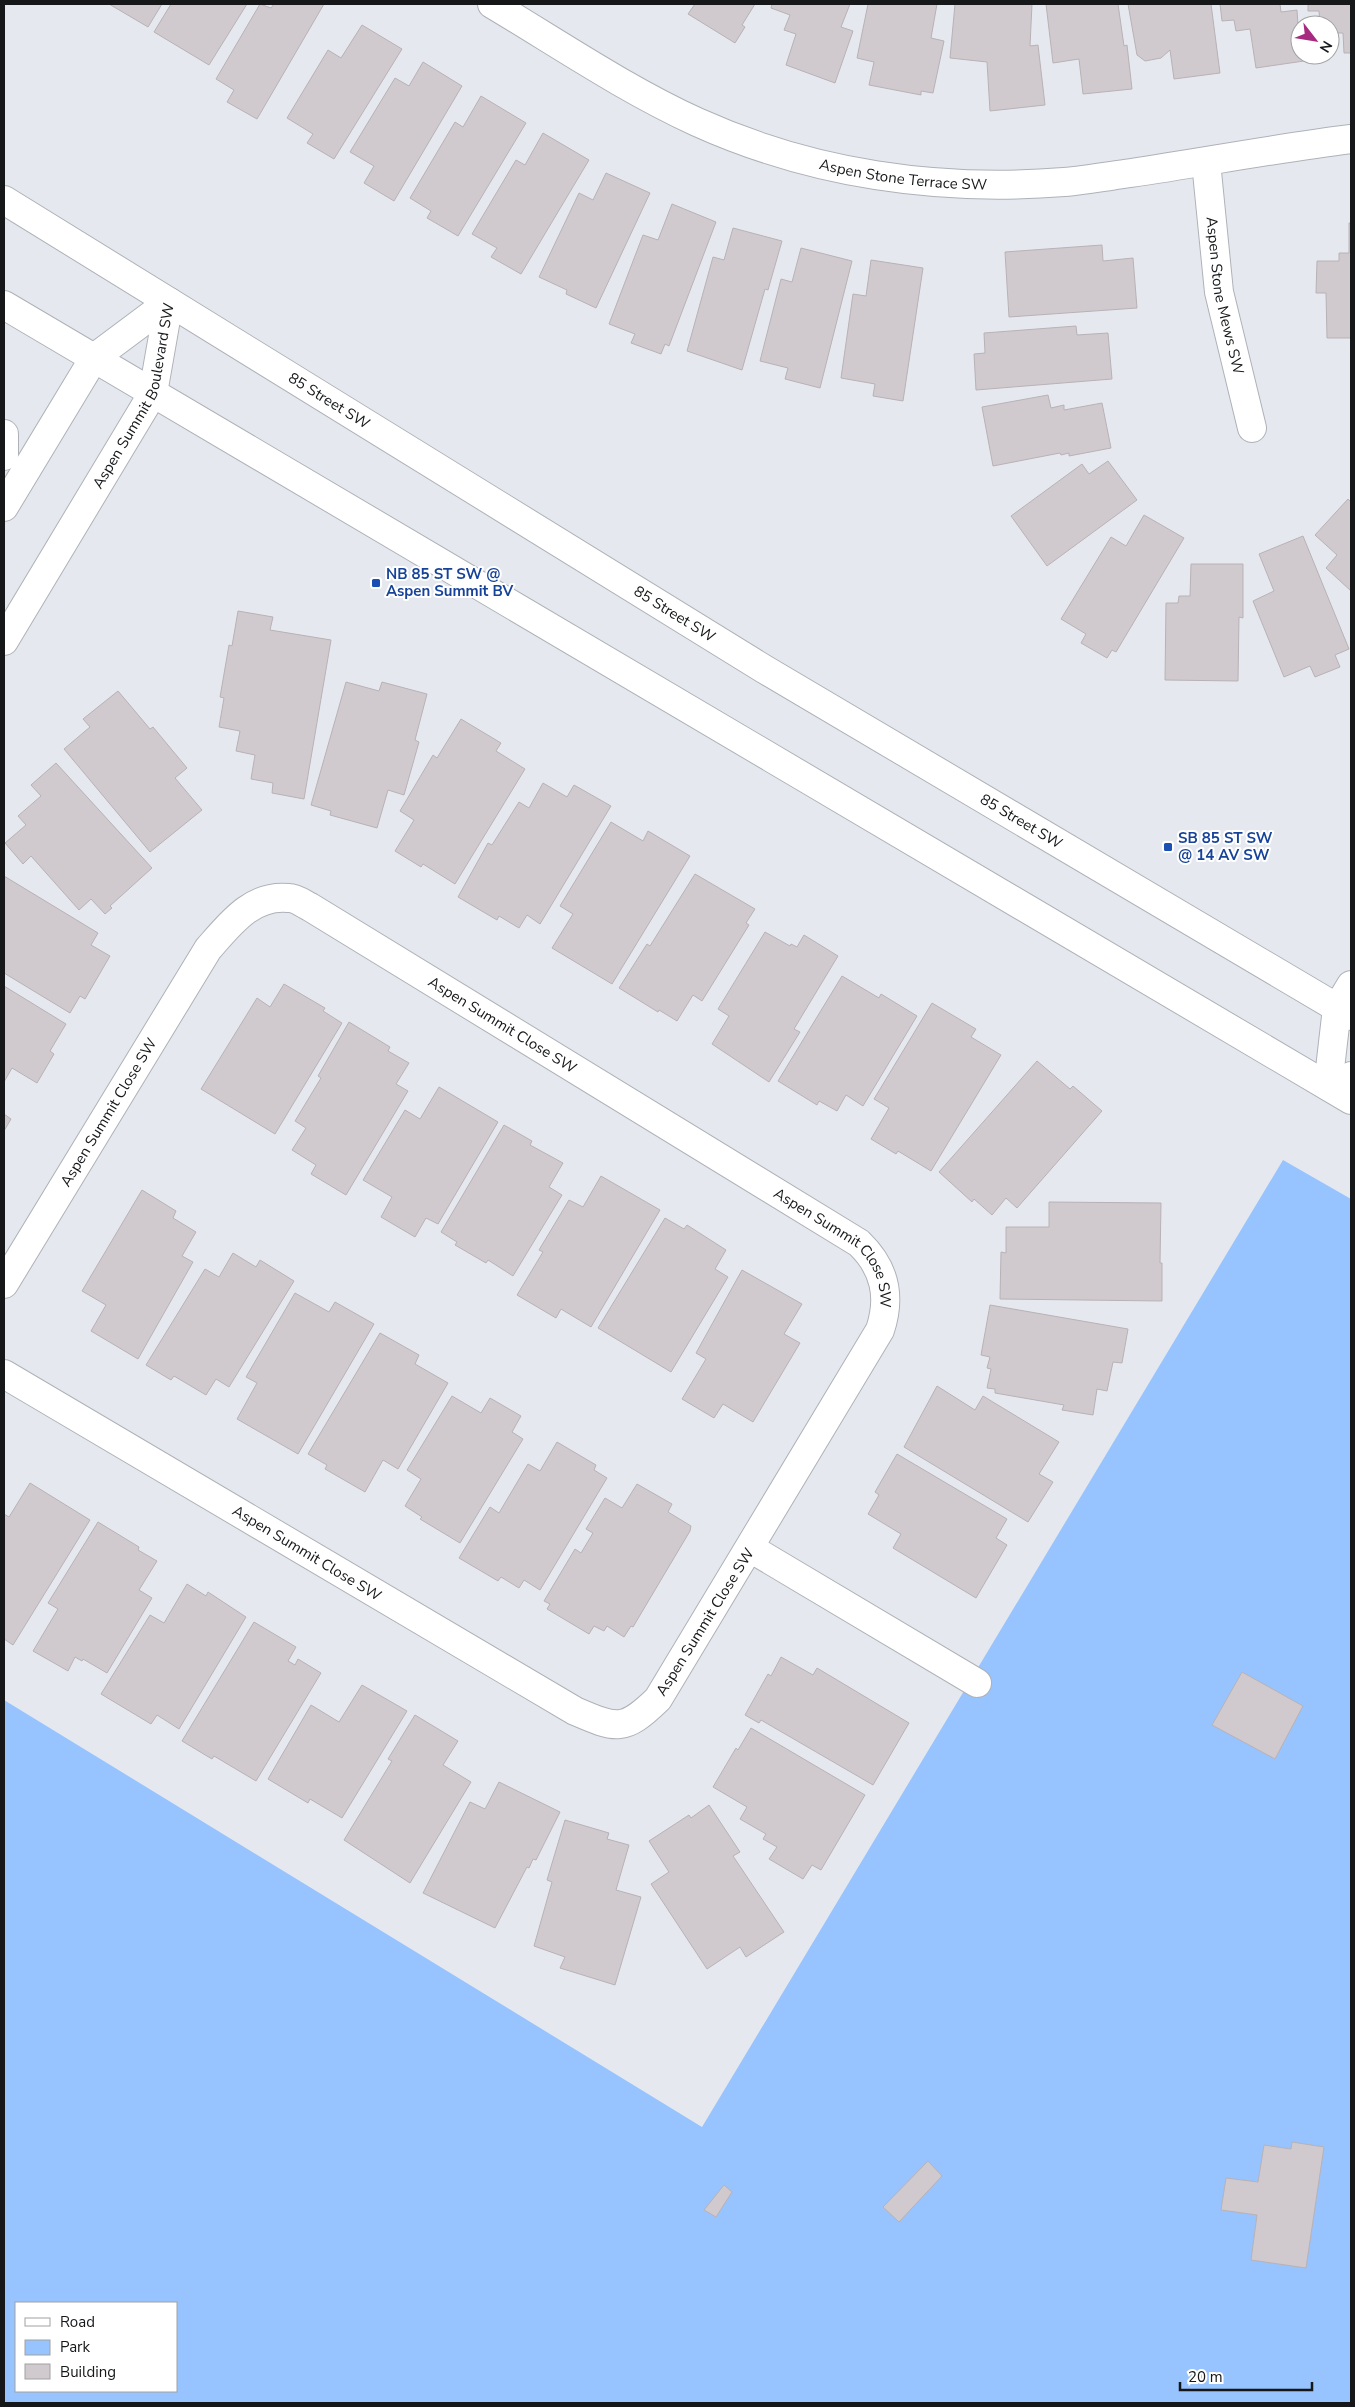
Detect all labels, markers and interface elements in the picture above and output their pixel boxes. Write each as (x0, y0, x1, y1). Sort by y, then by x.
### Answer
north arrow (1290, 15, 1340, 65)
text: N (1315, 37, 1337, 56)
street label: Aspen Stone Terrace SW (817, 154, 988, 195)
street label: Aspen Stone Mews SW (1202, 216, 1249, 377)
street label: Aspen Summit Boulevard SW (88, 301, 179, 492)
street label: 85 Street SW (285, 368, 374, 434)
place label: NB 85 ST SW @ Aspen Summit BV (386, 564, 514, 601)
marker: NB 85 ST SW @ Aspen Summit BV (370, 577, 382, 589)
street label: 85 Street SW (630, 581, 720, 647)
street label: 85 Street SW (977, 789, 1067, 853)
place label: SB 85 ST SW @ 14 AV SW (1178, 828, 1273, 865)
marker: SB 85 ST SW @ 14 AV SW (1162, 841, 1174, 853)
street label: Aspen Summit Close SW (424, 972, 581, 1078)
street label: Aspen Summit Close SW (56, 1034, 162, 1190)
street label: Aspen Summit Close SW (770, 1183, 895, 1308)
street label: Aspen Summit Close SW (229, 1501, 386, 1606)
street label: Aspen Summit Close SW (651, 1544, 759, 1700)
legend (15, 2302, 178, 2392)
text: Road (60, 2312, 95, 2332)
text: Park (60, 2337, 90, 2357)
scale bar (1180, 2360, 1312, 2392)
text: Building (60, 2362, 116, 2382)
text: 20 m (1188, 2367, 1223, 2387)

